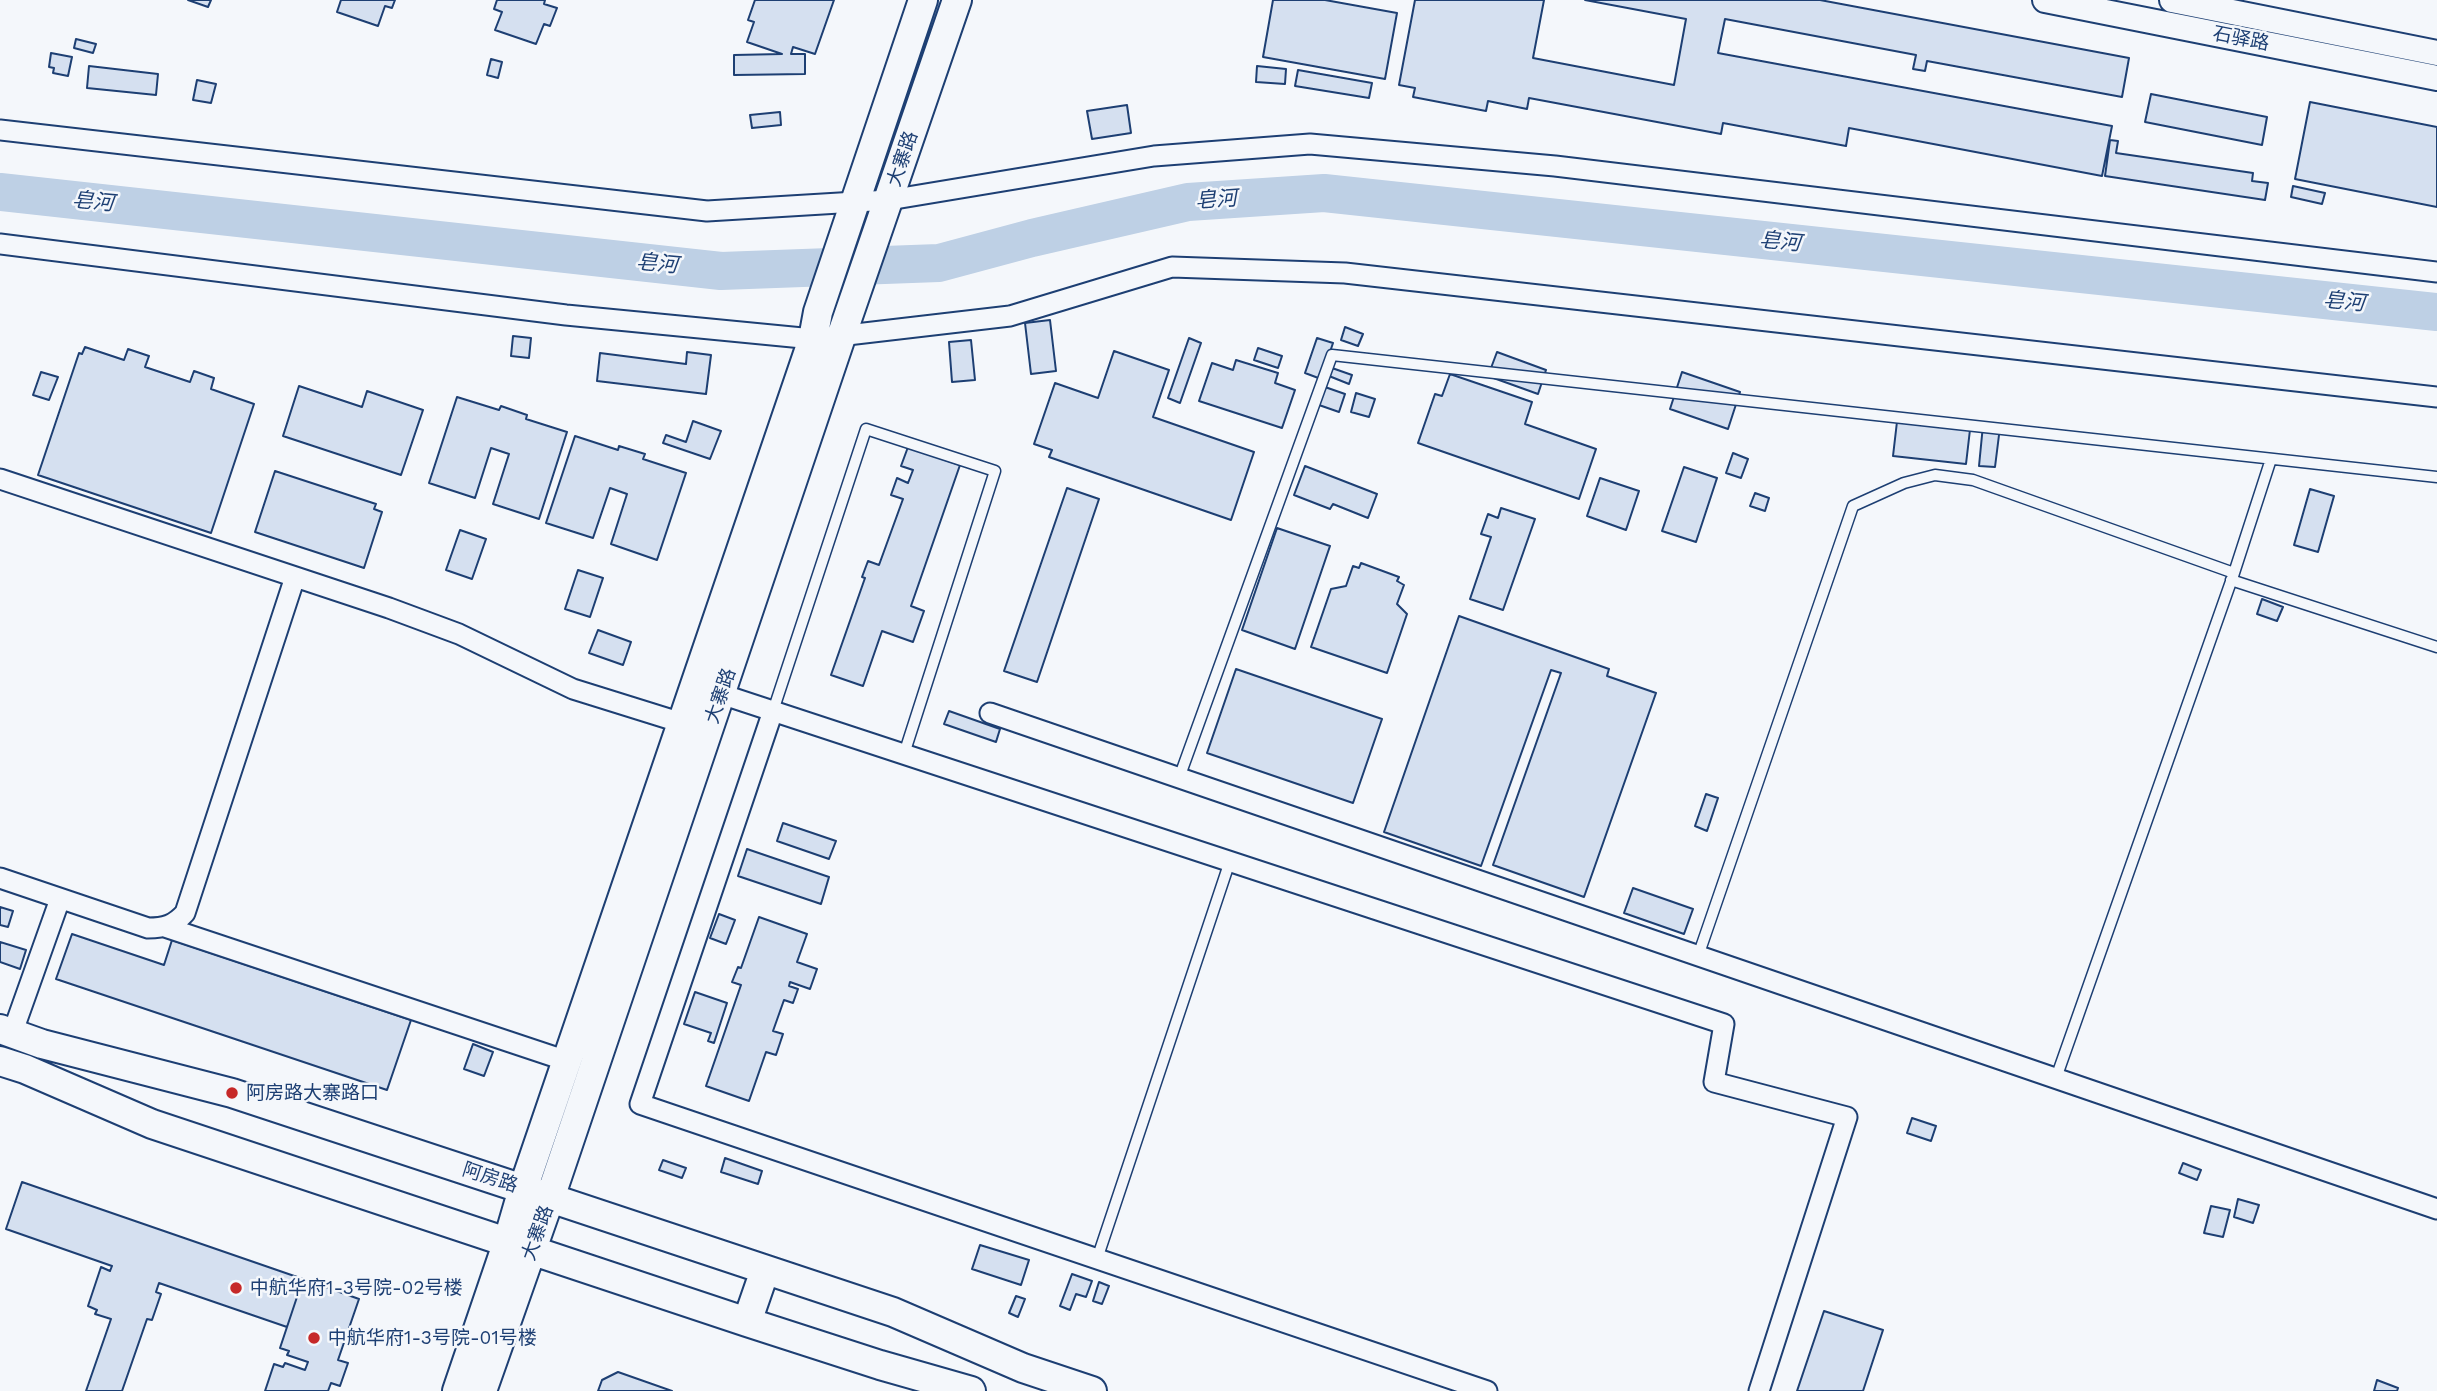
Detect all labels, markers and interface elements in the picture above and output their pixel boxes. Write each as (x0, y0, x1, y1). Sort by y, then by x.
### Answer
street label: 石驿路 (2211, 22, 2271, 56)
street label: 大寨路 (883, 128, 923, 190)
water label: 皂河 (1194, 186, 1238, 214)
water label: 皂河 (71, 187, 115, 217)
water label: 皂河 (1758, 227, 1802, 257)
water label: 皂河 (635, 249, 679, 279)
water label: 皂河 (2322, 287, 2366, 317)
street label: 大寨路 (701, 665, 741, 727)
place label: 阿房路大寨路口 (246, 1082, 379, 1104)
marker: 阿房路大寨路口 (224, 1085, 240, 1101)
street label: 阿房路 (459, 1158, 521, 1198)
street label: 大寨路 (518, 1202, 558, 1264)
place label: 中航华府1-3号院-02号楼 (250, 1277, 462, 1299)
marker: 中航华府1-3号院-02号楼 (228, 1280, 244, 1296)
place label: 中航华府1-3号院-01号楼 (328, 1327, 537, 1349)
marker: 中航华府1-3号院-01号楼 (306, 1330, 322, 1346)

